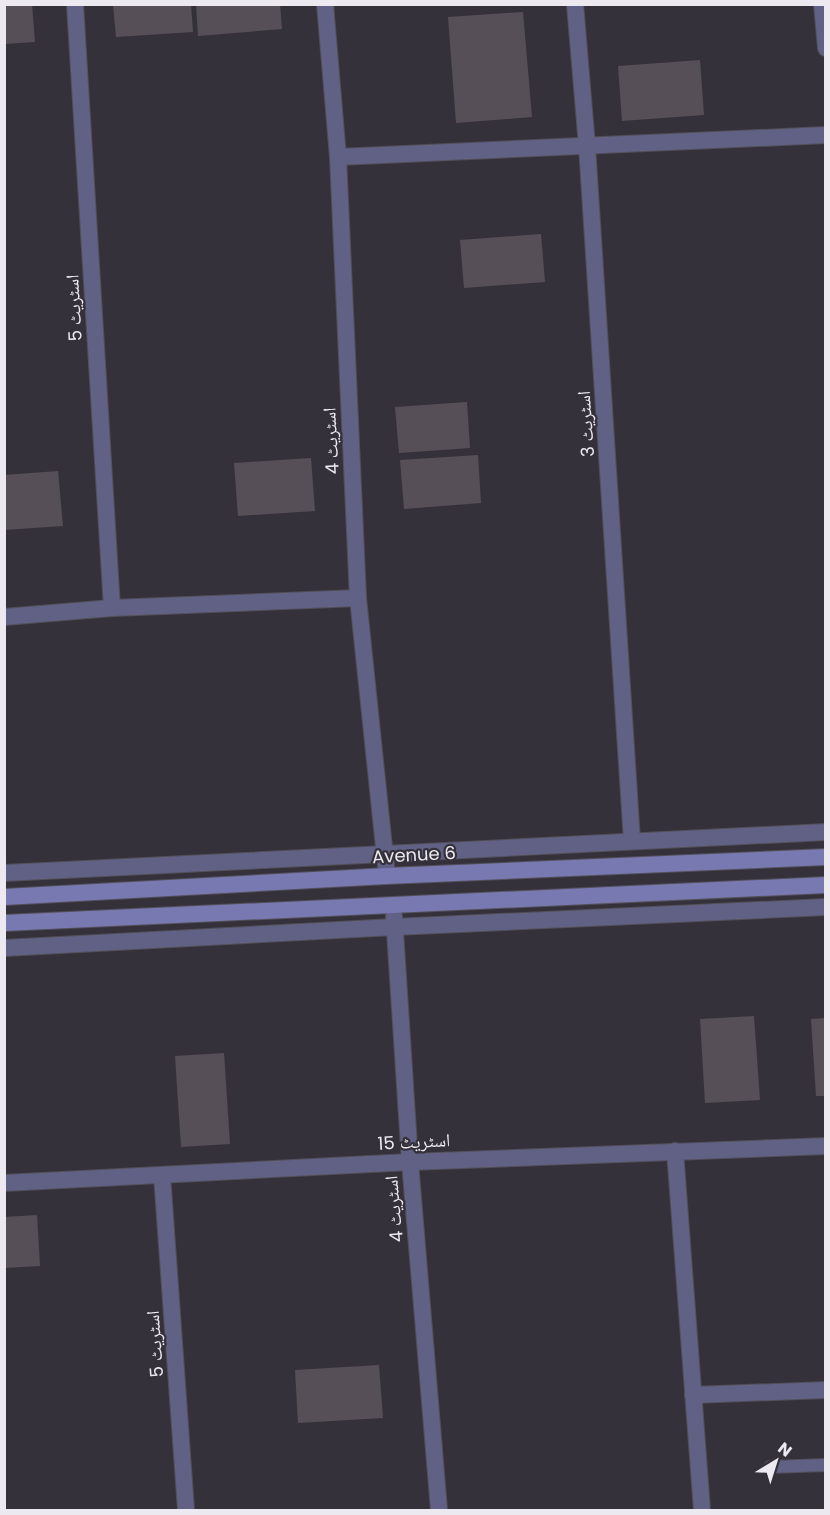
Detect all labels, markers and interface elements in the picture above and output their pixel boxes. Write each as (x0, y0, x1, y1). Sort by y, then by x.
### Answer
street label: اسٹریٹ 5 (59, 274, 88, 342)
street label: اسٹریٹ 3 (571, 390, 600, 458)
street label: اسٹریٹ 4 (316, 407, 345, 475)
street label: Avenue 6 (371, 840, 456, 869)
street label: اسٹریٹ 15 (377, 1127, 451, 1156)
street label: اسٹریٹ 4 (378, 1175, 409, 1243)
street label: اسٹریٹ 5 (140, 1310, 169, 1378)
north arrow (746, 1431, 806, 1491)
text: N (773, 1437, 797, 1462)

